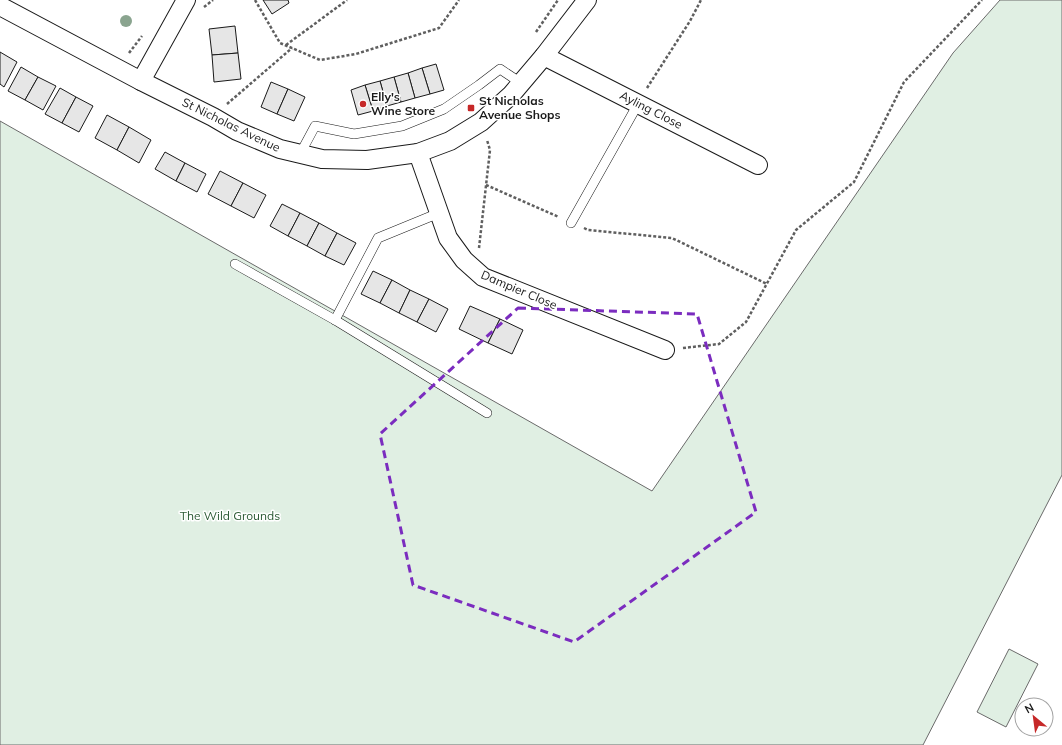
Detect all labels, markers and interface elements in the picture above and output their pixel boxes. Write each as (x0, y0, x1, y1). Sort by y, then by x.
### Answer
street label: Ayling Close (617, 87, 685, 132)
place label: Elly's Wine Store (371, 89, 436, 118)
place label: St Nicholas Avenue Shops (479, 93, 560, 122)
street label: St Nicholas Avenue (180, 94, 283, 155)
marker: Elly's Wine Store (358, 99, 368, 109)
marker: St Nicholas Avenue Shops (466, 103, 476, 113)
street label: Dampier Close (479, 267, 559, 312)
park label: The Wild Grounds (180, 508, 280, 523)
north arrow (1014, 697, 1054, 737)
text: N (1022, 700, 1036, 716)

